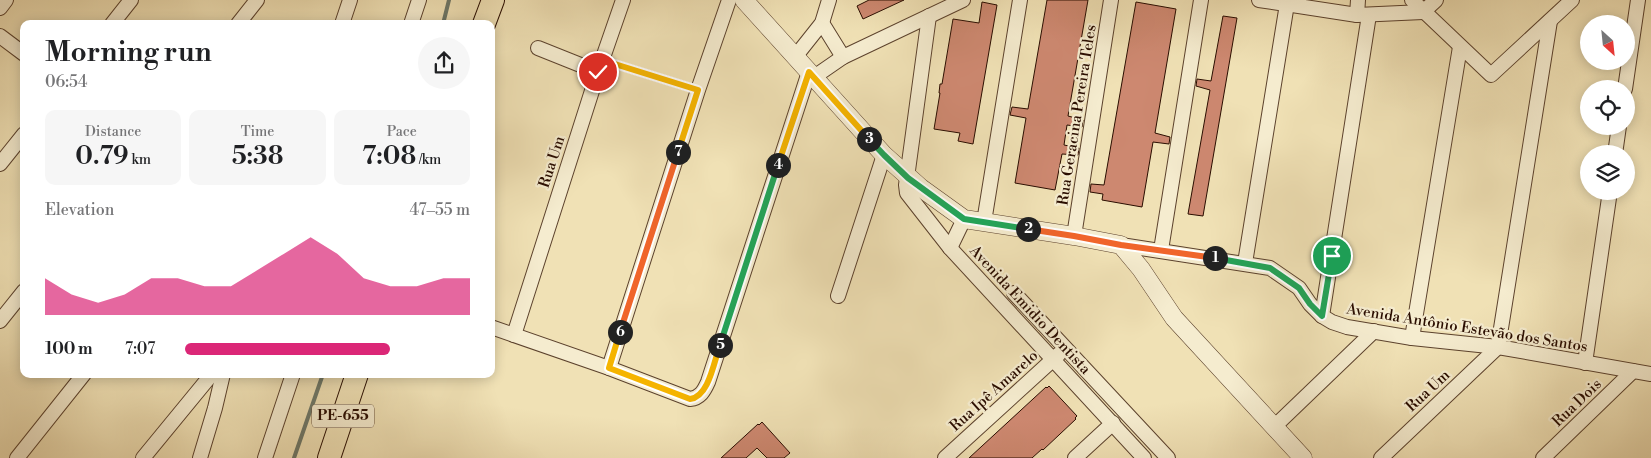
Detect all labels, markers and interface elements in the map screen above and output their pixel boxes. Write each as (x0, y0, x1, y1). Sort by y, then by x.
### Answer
north arrow (1580, 15, 1635, 70)
map controls (1580, 15, 1635, 200)
street label: Rua Geracina Pereira Teles (1053, 23, 1101, 207)
text: Morning run (45, 35, 212, 70)
button: share (418, 37, 470, 89)
pin (577, 51, 619, 93)
icon: check (584, 58, 612, 86)
text: 06:54 (45, 72, 88, 92)
button: locate (1580, 80, 1635, 135)
text: Distance (85, 123, 141, 141)
text: Time (241, 123, 274, 141)
text: Pace (387, 123, 417, 141)
pin: 3 (856, 126, 882, 152)
text: 3 (865, 130, 874, 148)
street label: Rua Um (535, 134, 569, 190)
pin: 7 (666, 140, 690, 164)
text: 0.79 (75, 141, 129, 172)
text: 5:38 (232, 141, 283, 172)
text: 7:08 (362, 141, 416, 172)
text: 7 (674, 143, 683, 161)
button: layers (1580, 145, 1635, 200)
text: km (129, 151, 151, 169)
text: /km (416, 151, 441, 169)
pin: 4 (766, 152, 790, 178)
text: 4 (774, 156, 783, 174)
text: Elevation (45, 200, 114, 220)
text: 47–55 m (410, 200, 470, 220)
pin: 2 (1016, 216, 1040, 242)
text: 2 (1024, 220, 1033, 238)
pin (1311, 235, 1353, 277)
street label: Avenida Emidio Dentista (965, 241, 1095, 379)
icon: arrive (1318, 242, 1346, 270)
pin: 1 (1202, 246, 1228, 270)
text: 1 (1212, 249, 1219, 267)
street label: Avenida Antônio Estevão dos Santos (1344, 299, 1589, 356)
pin: 6 (608, 320, 632, 344)
text: 6 (616, 323, 625, 341)
pin: 5 (708, 332, 732, 358)
text: 5 (716, 336, 725, 354)
text: 100 m (45, 339, 93, 359)
text: 7:07 (125, 339, 155, 359)
street label: Rua Ipê Amarelo (946, 346, 1042, 436)
street label: Rua Um (1402, 366, 1454, 416)
street label: Rua Dois (1548, 375, 1606, 431)
road number: PE-655 (312, 404, 374, 428)

